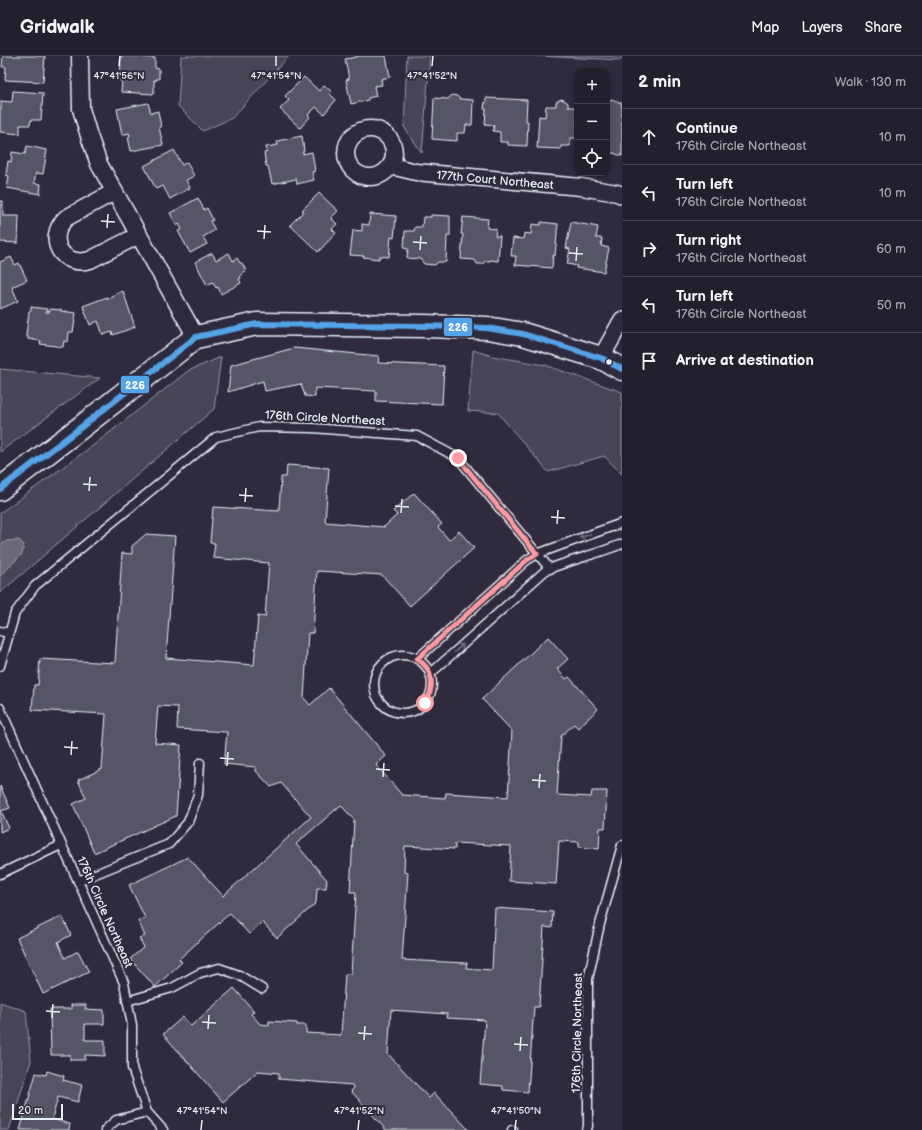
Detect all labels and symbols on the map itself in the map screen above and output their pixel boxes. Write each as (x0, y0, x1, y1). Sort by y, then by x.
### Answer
text: 47°41'56"N (94, 70, 144, 82)
text: 47°41'54"N (251, 70, 301, 82)
text: 47°41'52"N (407, 70, 457, 82)
street label: 177th Court Northeast (436, 168, 554, 193)
line badge: 226 (443, 317, 473, 337)
text: 226 (448, 321, 468, 334)
unlabelled marker (604, 357, 614, 367)
line badge: 226 (120, 375, 150, 394)
text: 226 (125, 379, 145, 392)
street label: 176th Circle Northeast (264, 408, 386, 429)
route end (449, 449, 467, 467)
one-way arrow (580, 533, 592, 541)
one-way arrow (454, 643, 464, 652)
route start (416, 694, 434, 712)
street label: 176th Circle Northeast (73, 854, 136, 971)
street label: 176th Circle Northeast (569, 972, 586, 1093)
scale bar (12, 1102, 63, 1121)
text: 47°41'54"N (177, 1105, 227, 1117)
text: 47°41'52"N (334, 1105, 384, 1117)
text: 47°41'50"N (491, 1105, 541, 1117)

